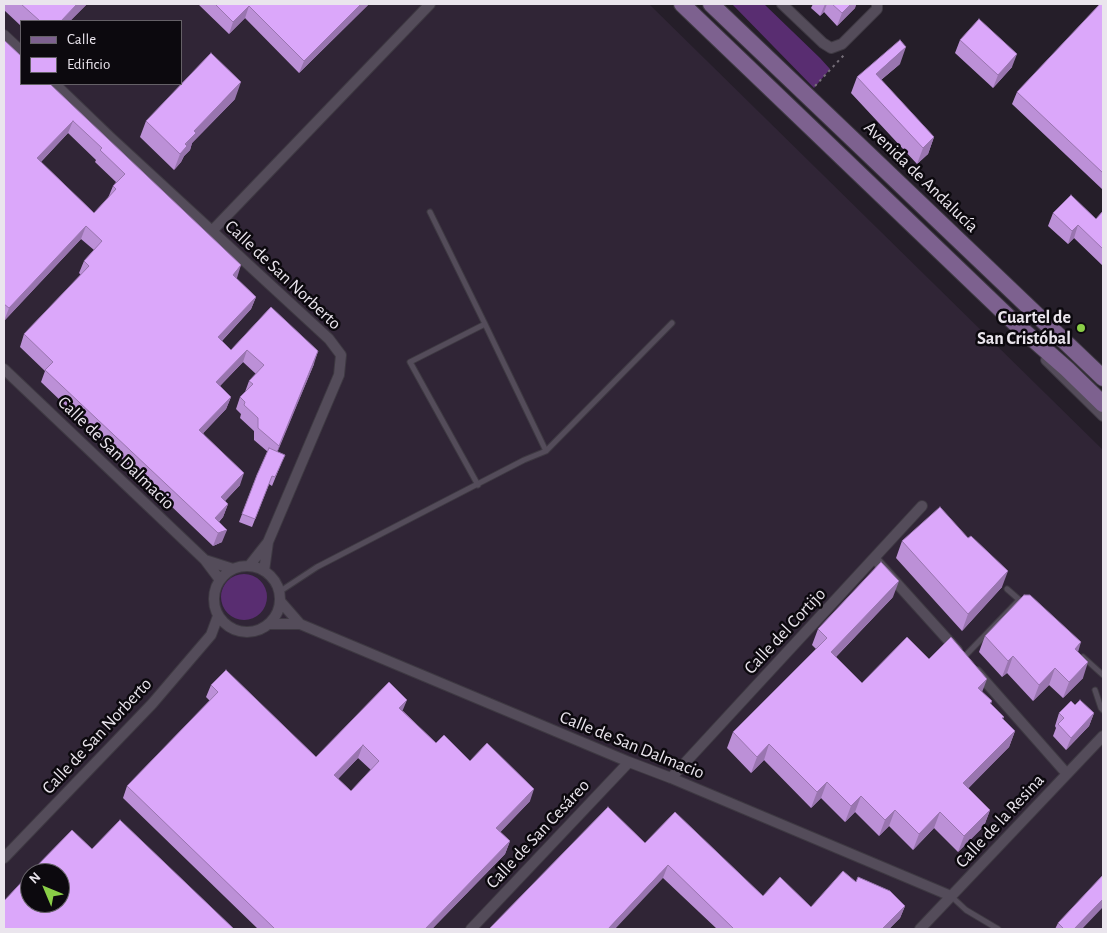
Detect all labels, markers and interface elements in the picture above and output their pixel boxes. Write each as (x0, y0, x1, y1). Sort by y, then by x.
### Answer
legend (20, 20, 182, 85)
text: Calle (67, 32, 96, 47)
text: Edificio (67, 57, 110, 72)
street label: Avenida de Andalucía (859, 117, 983, 237)
street label: Calle de San Norberto (220, 216, 346, 334)
place label: Cuartel de San Cristóbal (977, 307, 1071, 350)
marker: Cuartel de San Cristóbal (1075, 322, 1087, 334)
street label: Calle de San Dalmacio (53, 392, 179, 514)
street label: Calle del Cortijo (740, 583, 830, 679)
street label: Calle de San Norberto (38, 673, 156, 799)
street label: Calle de San Dalmacio (556, 706, 708, 784)
street label: Calle de la Resina (951, 770, 1049, 872)
street label: Calle de San Cesáreo (482, 775, 594, 893)
north arrow (20, 863, 70, 913)
text: N (27, 870, 43, 886)

